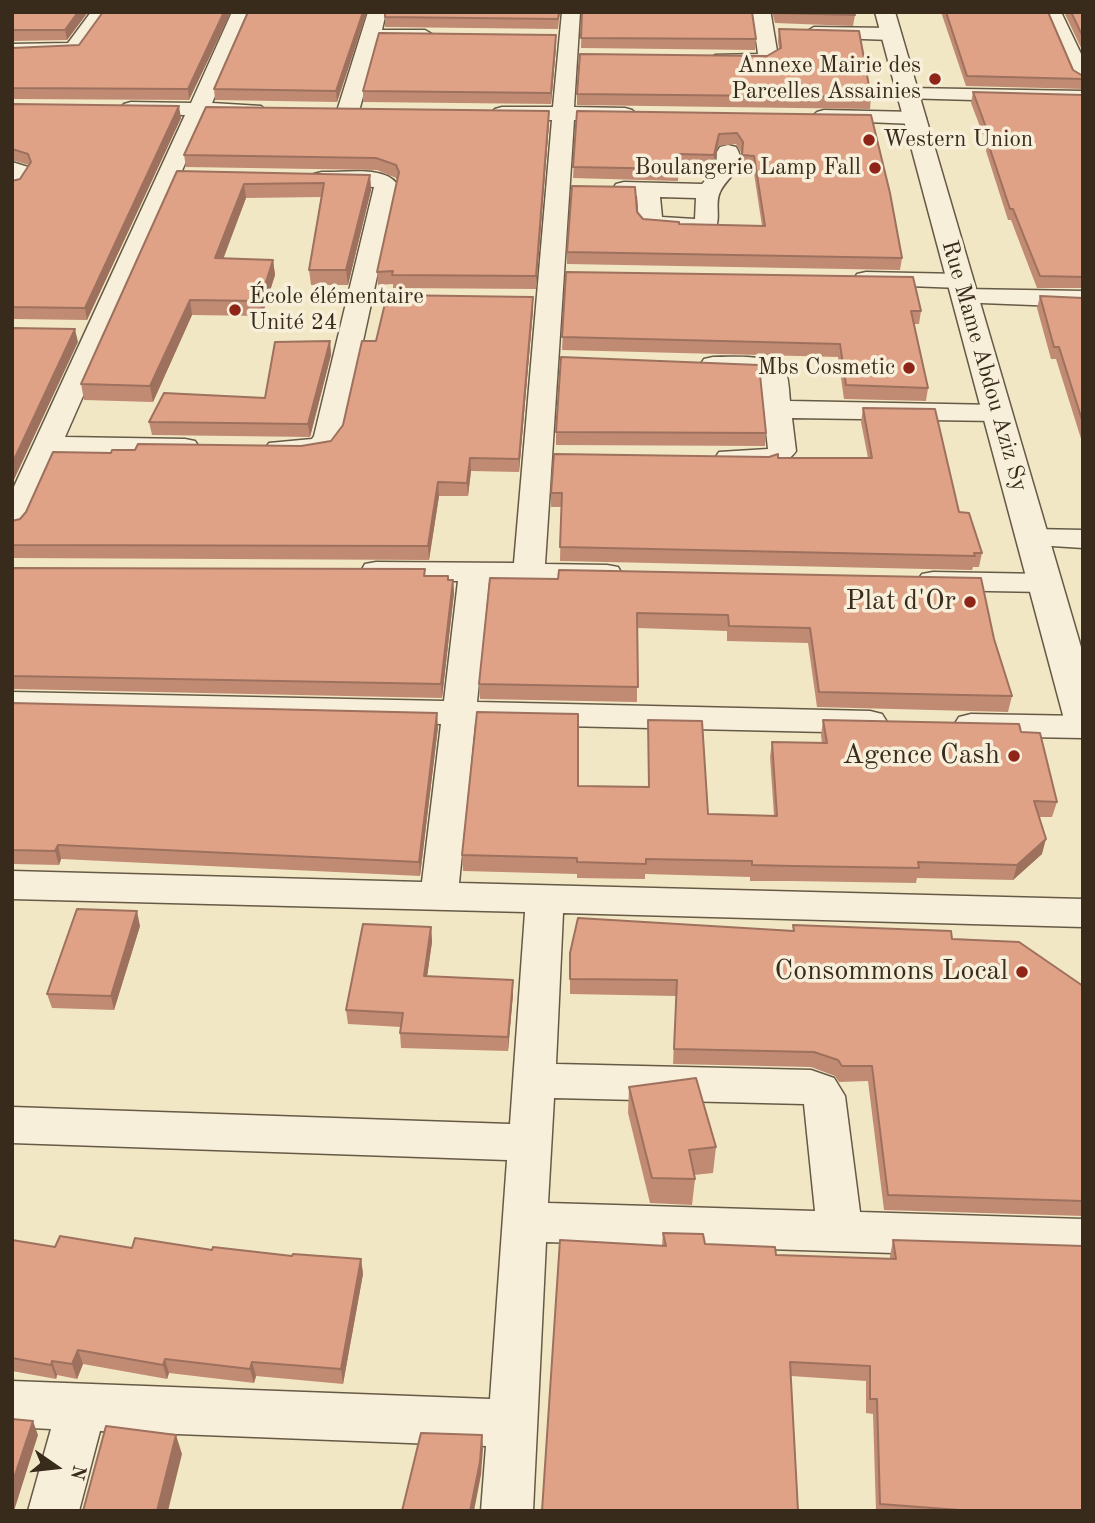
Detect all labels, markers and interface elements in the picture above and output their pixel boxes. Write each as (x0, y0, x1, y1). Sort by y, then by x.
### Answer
place label: Annexe Mairie des Parcelles Assainies (731, 52, 921, 106)
marker: Annexe Mairie des Parcelles Assainies (927, 71, 943, 87)
place label: Western Union (883, 126, 1033, 154)
marker: Western Union (861, 132, 877, 148)
place label: Boulangerie Lamp Fall (635, 154, 861, 182)
marker: Boulangerie Lamp Fall (867, 160, 883, 176)
street label: Rue Mame Abdou Aziz Sy (935, 237, 1033, 495)
place label: École élémentaire Unité 24 (249, 283, 424, 337)
marker: École élémentaire Unité 24 (227, 302, 243, 318)
place label: Mbs Cosmetic (758, 354, 895, 382)
marker: Mbs Cosmetic (901, 360, 917, 376)
place label: Plat d'Or (846, 585, 956, 619)
marker: Plat d'Or (962, 594, 978, 610)
place label: Agence Cash (843, 739, 1000, 773)
marker: Agence Cash (1006, 748, 1022, 764)
place label: Consommons Local (774, 955, 1008, 989)
marker: Consommons Local (1014, 964, 1030, 980)
north arrow (21, 1432, 91, 1502)
text: N (66, 1463, 88, 1482)

